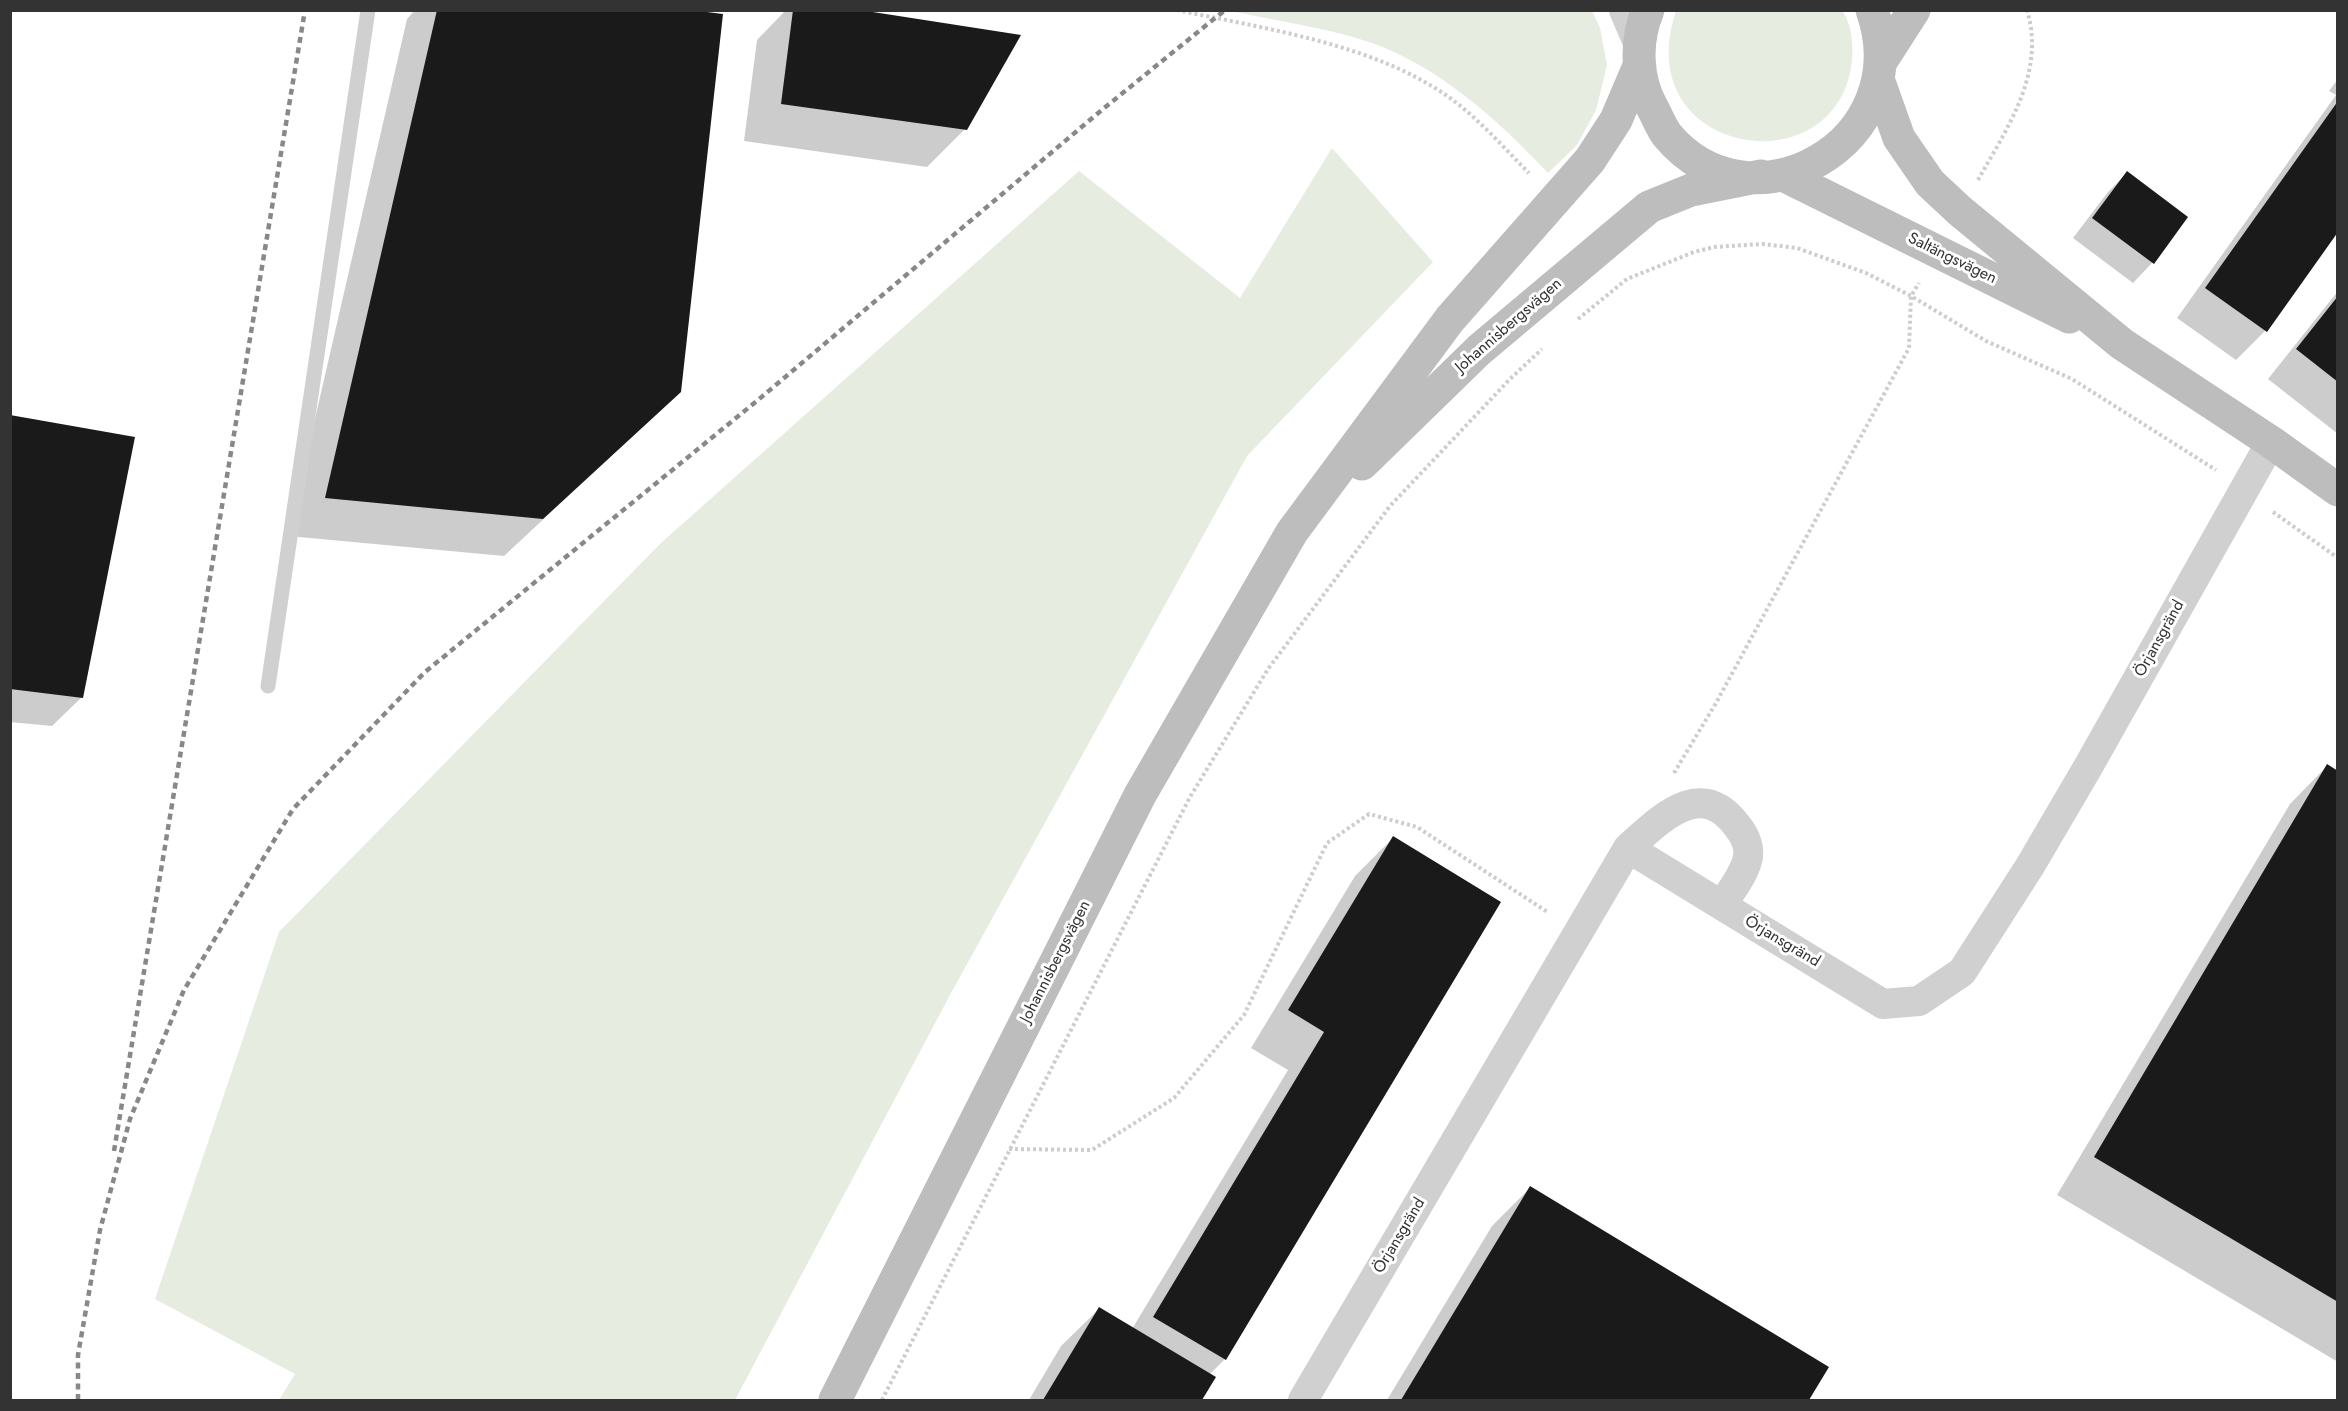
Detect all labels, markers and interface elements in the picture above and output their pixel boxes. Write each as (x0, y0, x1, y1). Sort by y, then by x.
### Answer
street label: Saltängsvägen (1905, 229, 1999, 289)
street label: Johannisbergsvägen (1452, 275, 1566, 377)
street label: Örjansgränd (2131, 597, 2189, 681)
street label: Johannisbergsvägen (1017, 898, 1095, 1026)
street label: Örjansgränd (1741, 912, 1823, 972)
street label: Örjansgränd (1370, 1195, 1430, 1277)

